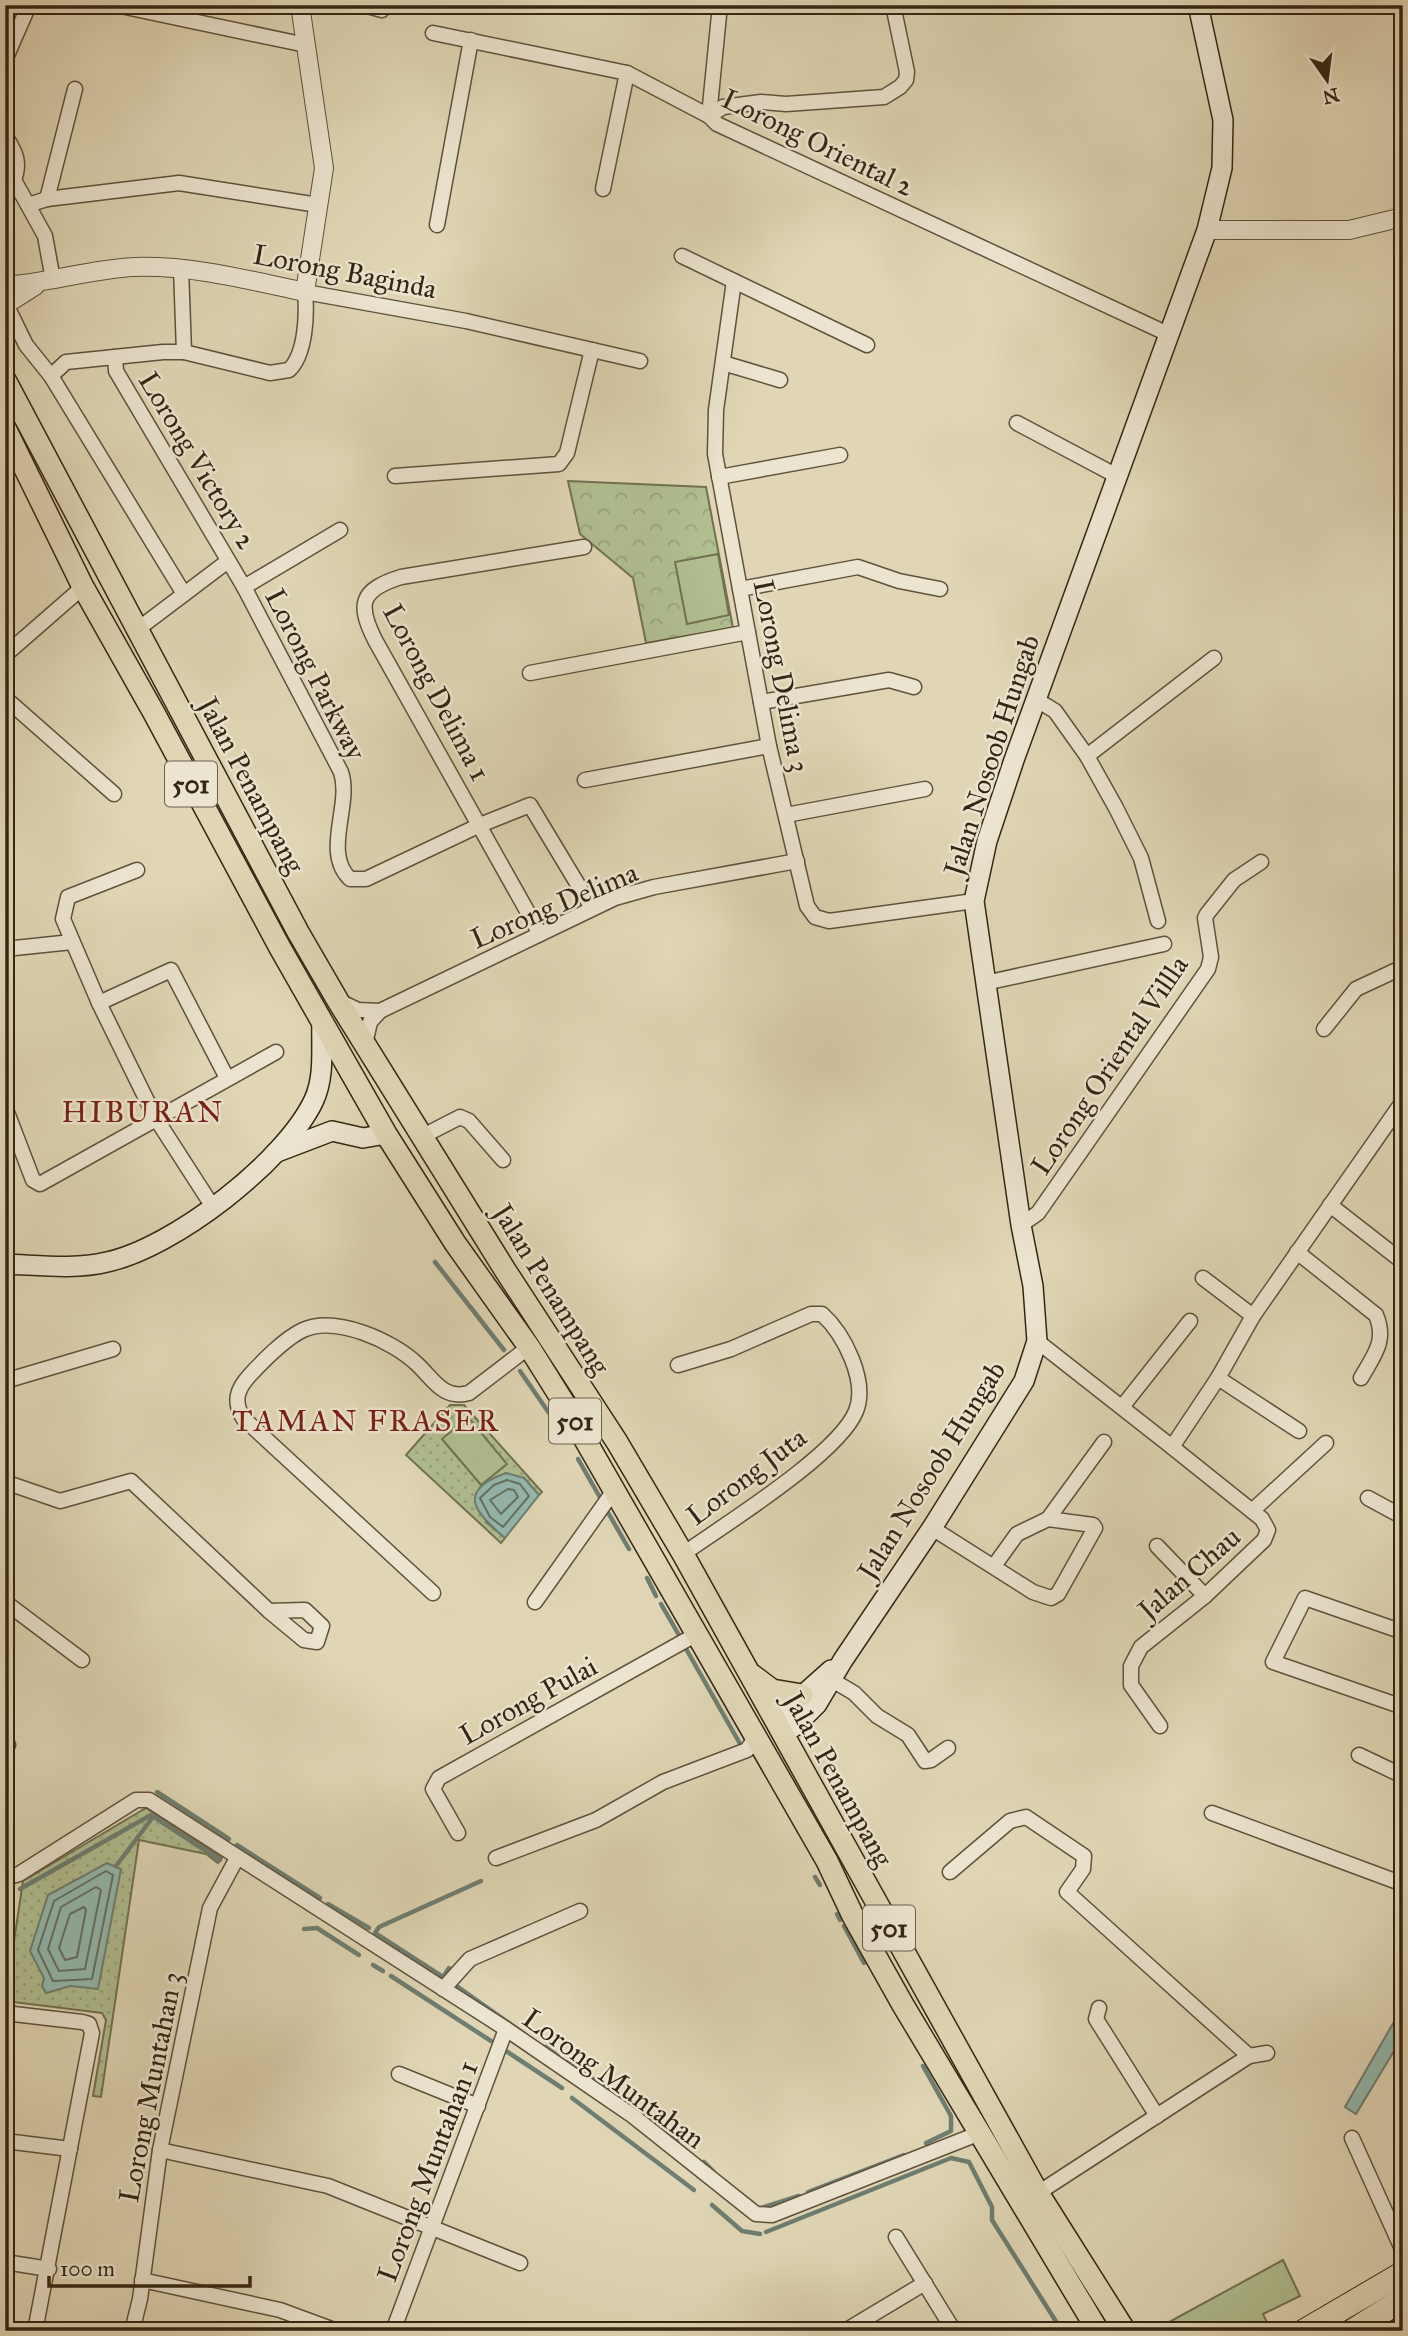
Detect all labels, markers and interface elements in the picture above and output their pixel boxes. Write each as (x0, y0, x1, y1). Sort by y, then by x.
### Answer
north arrow (1292, 46, 1362, 116)
street label: Lorong Oriental 2 (716, 81, 920, 204)
text: N (1320, 83, 1342, 109)
street label: Lorong Baginda (250, 237, 440, 306)
street label: Lorong Victory 2 (131, 365, 264, 555)
street label: Lorong Delima 3 (746, 577, 817, 775)
street label: Lorong Parkway (257, 583, 374, 766)
street label: Lorong Delima 1 (375, 598, 498, 787)
street label: Jalan Nosoob Hungab (935, 630, 1047, 883)
street label: Jalan Penampang (189, 688, 313, 880)
road number: 501 (165, 762, 217, 806)
street label: Lorong Delima (465, 854, 643, 956)
street label: Lorong Oriental Villla (1023, 949, 1196, 1182)
district label: HIBURAN (62, 1094, 224, 1130)
street label: Jalan Penampang (484, 1195, 618, 1382)
street label: Jalan Nosoob Hungab (848, 1354, 1013, 1589)
road number: 501 (549, 1398, 601, 1444)
district label: TAMAN FRASER (232, 1403, 500, 1439)
street label: Lorong Juta (679, 1420, 813, 1533)
street label: Jalan Chau (1129, 1519, 1248, 1629)
street label: Lorong Pulai (453, 1648, 603, 1753)
street label: Jalan Penampang (775, 1683, 901, 1874)
road number: 501 (863, 1906, 915, 1951)
street label: Lorong Muntahan 3 (111, 1969, 190, 2205)
street label: Lorong Muntahan (516, 2001, 712, 2156)
street label: Lorong Muntahan 1 (369, 2056, 486, 2287)
scale bar (49, 2245, 250, 2289)
text: 100 m (60, 2256, 115, 2282)

